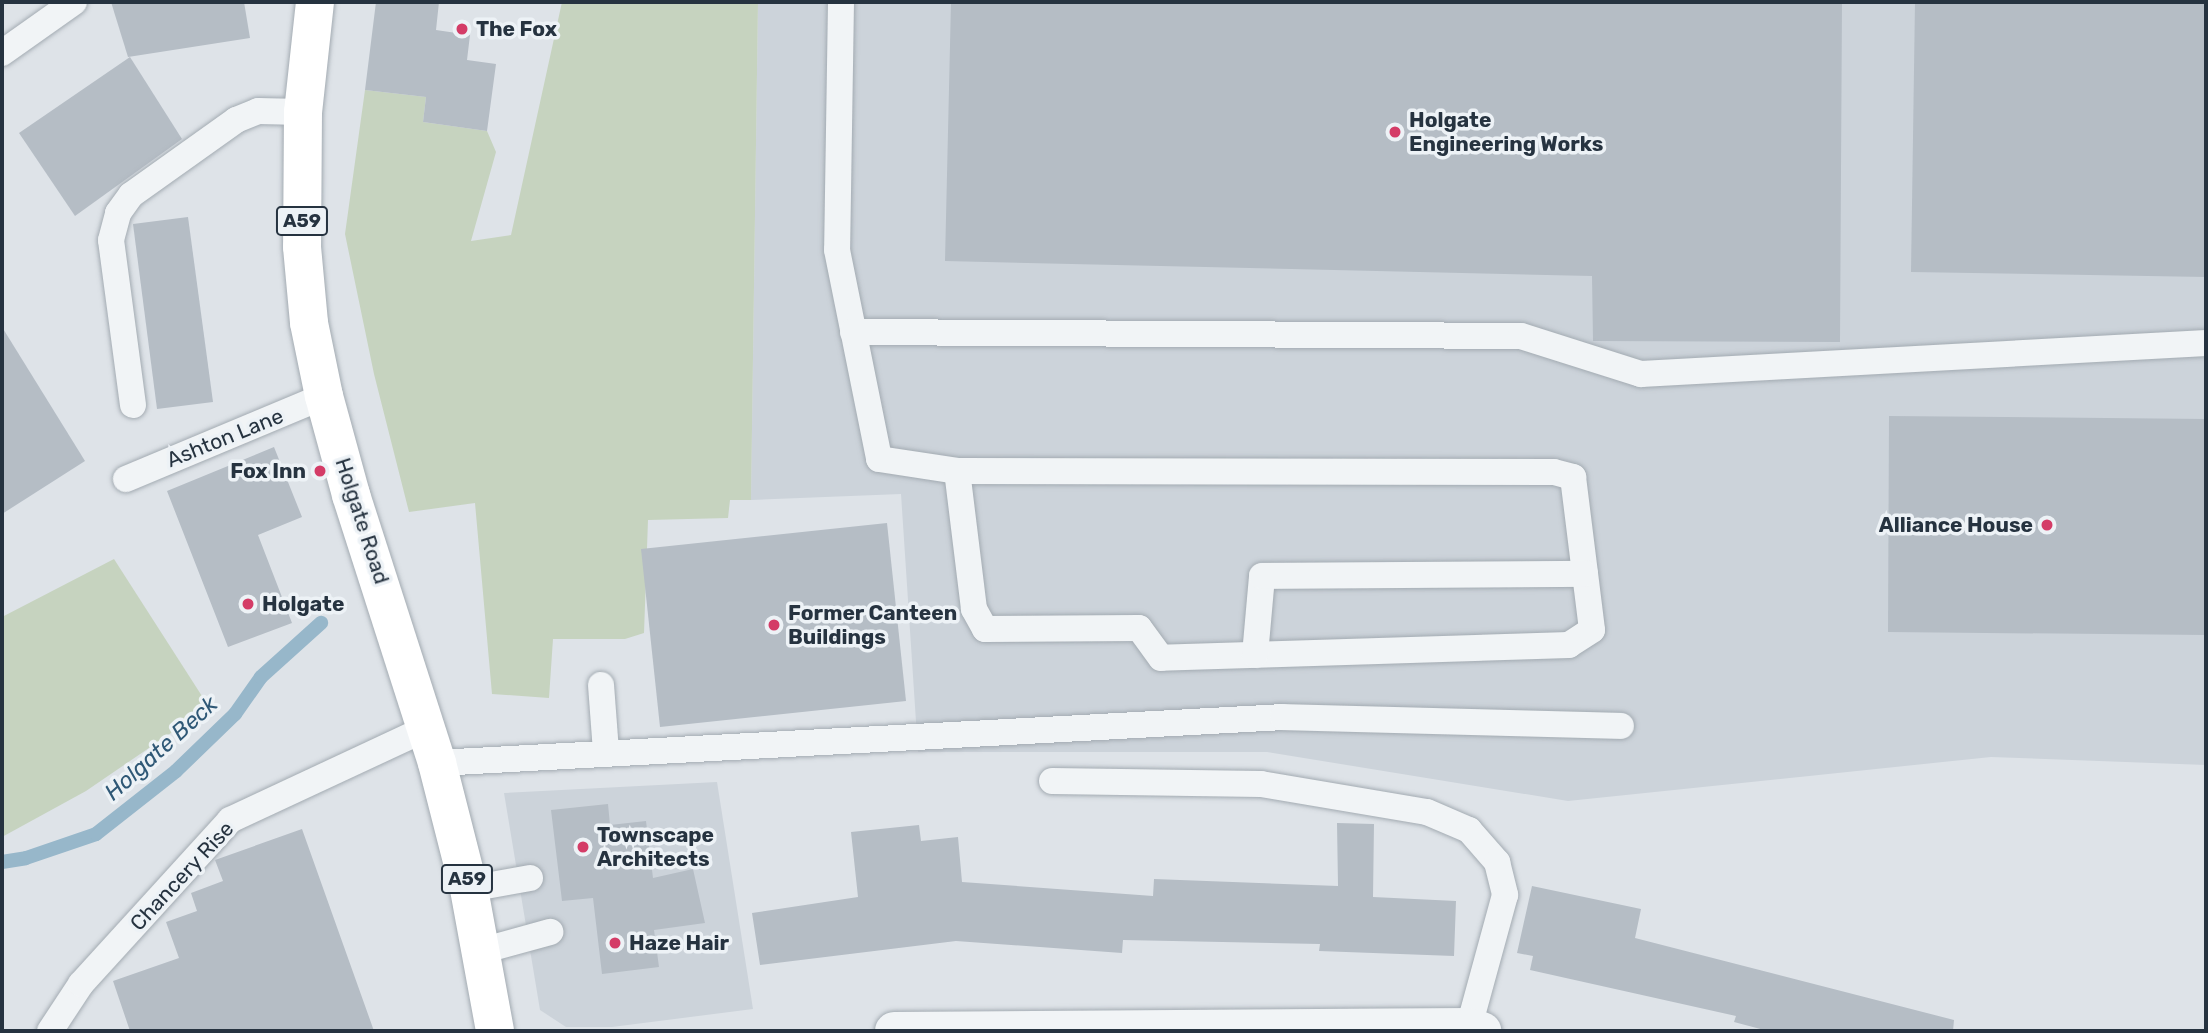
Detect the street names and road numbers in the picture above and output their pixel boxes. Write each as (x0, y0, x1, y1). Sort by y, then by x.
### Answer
road number: A59 (276, 206, 328, 236)
street label: Ashton Lane (163, 403, 287, 473)
street label: Holgate Road (330, 455, 394, 587)
street label: Chancery Rise (125, 816, 239, 936)
road number: A59 (441, 864, 493, 894)

